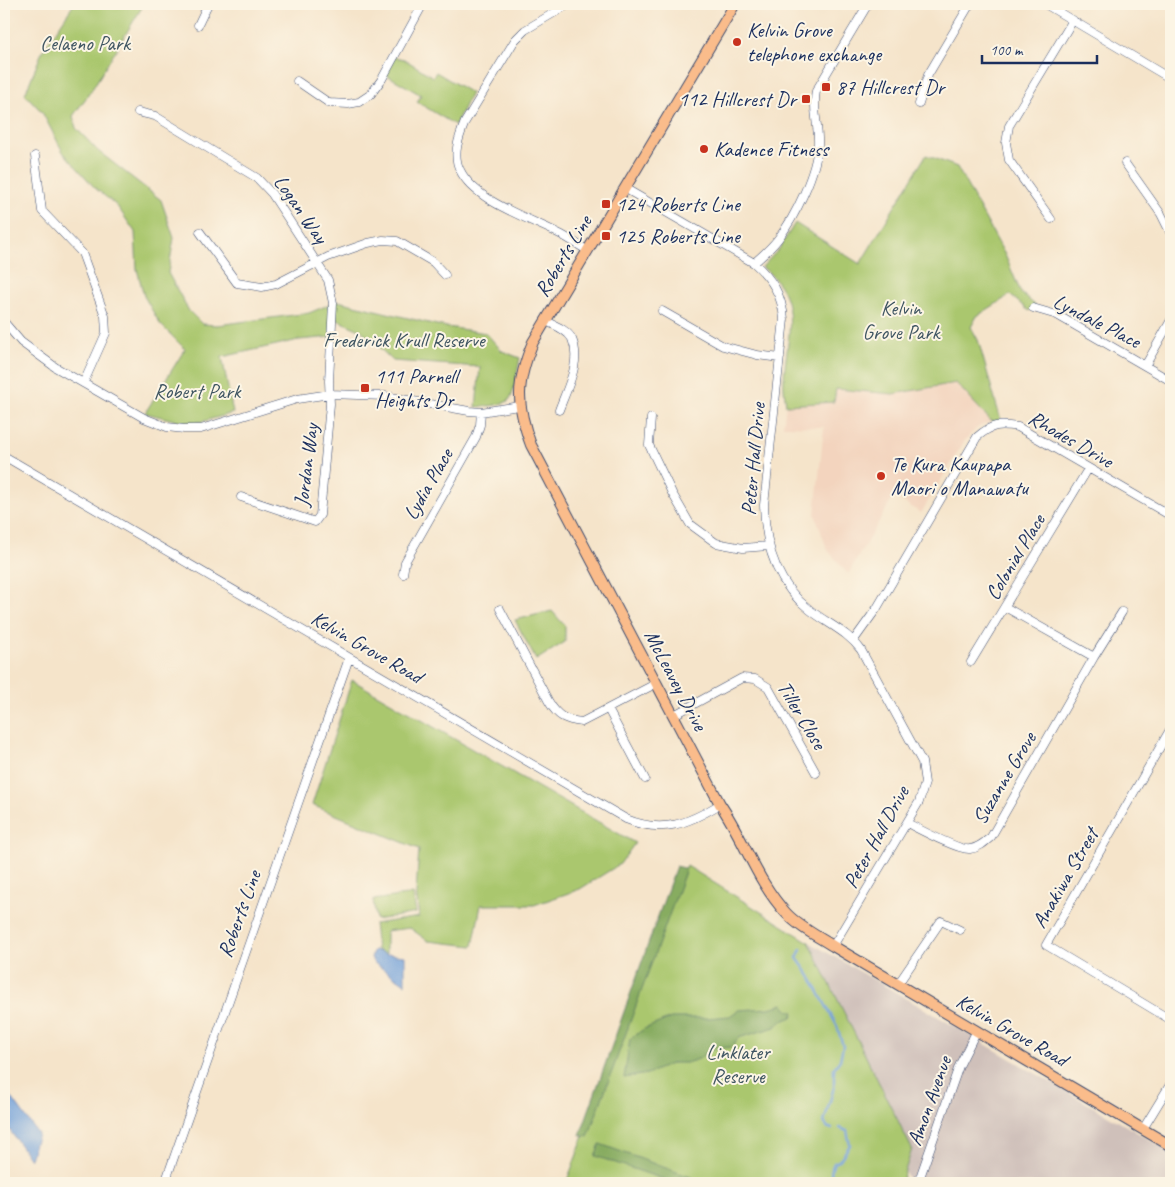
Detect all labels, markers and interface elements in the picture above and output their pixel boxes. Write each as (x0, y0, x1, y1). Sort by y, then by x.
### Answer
place label: Kelvin Grove telephone exchange (747, 17, 883, 67)
park label: Celaeno Park (40, 30, 132, 56)
scale bar (982, 32, 1098, 64)
marker: Kelvin Grove telephone exchange (731, 36, 743, 48)
text: 100 m (990, 41, 1024, 60)
place label: 87 Hillcrest Dr (836, 74, 947, 100)
marker: 87 Hillcrest Dr (820, 81, 832, 93)
place label: 112 Hillcrest Dr (678, 86, 798, 112)
marker: 112 Hillcrest Dr (800, 93, 812, 105)
place label: Kadence Fitness (714, 136, 830, 162)
marker: Kadence Fitness (698, 143, 710, 155)
street label: Logan Way (268, 170, 335, 250)
place label: 124 Roberts Line (616, 191, 742, 217)
marker: 124 Roberts Line (600, 198, 612, 210)
street label: Roberts Line (529, 209, 599, 301)
place label: 125 Roberts Line (616, 223, 742, 249)
marker: 125 Roberts Line (600, 230, 612, 242)
street label: Lyndale Place (1049, 288, 1147, 355)
park label: Kelvin Grove Park (863, 295, 942, 345)
park label: Frederick Krull Reserve (323, 327, 487, 353)
place label: 111 Parnell Heights Dr (375, 363, 461, 413)
park label: Robert Park (154, 378, 242, 404)
marker: 111 Parnell Heights Dr (359, 382, 371, 394)
street label: Peter Hall Drive (735, 401, 771, 516)
street label: Rhodes Drive (1024, 404, 1120, 475)
street label: Jordan Way (288, 420, 324, 509)
street label: Lydia Place (397, 442, 460, 524)
place label: Te Kura Kaupapa Maori o Manawatu (891, 451, 1029, 501)
marker: Te Kura Kaupapa Maori o Manawatu (875, 470, 887, 482)
street label: Colonial Place (979, 508, 1051, 605)
street label: Kelvin Grove Road (307, 605, 430, 691)
street label: McLeavey Drive (639, 625, 714, 736)
street label: Tiller Close (772, 676, 834, 756)
street label: Suzanne Grove (966, 726, 1042, 829)
street label: Peter Hall Drive (837, 780, 915, 893)
street label: Anakiwa Street (1026, 821, 1105, 932)
street label: Roberts Line (211, 865, 267, 961)
street label: Kelvin Grove Road (952, 988, 1075, 1074)
park label: Linklater Reserve (706, 1039, 771, 1089)
street label: Amon Avenue (901, 1051, 958, 1149)

